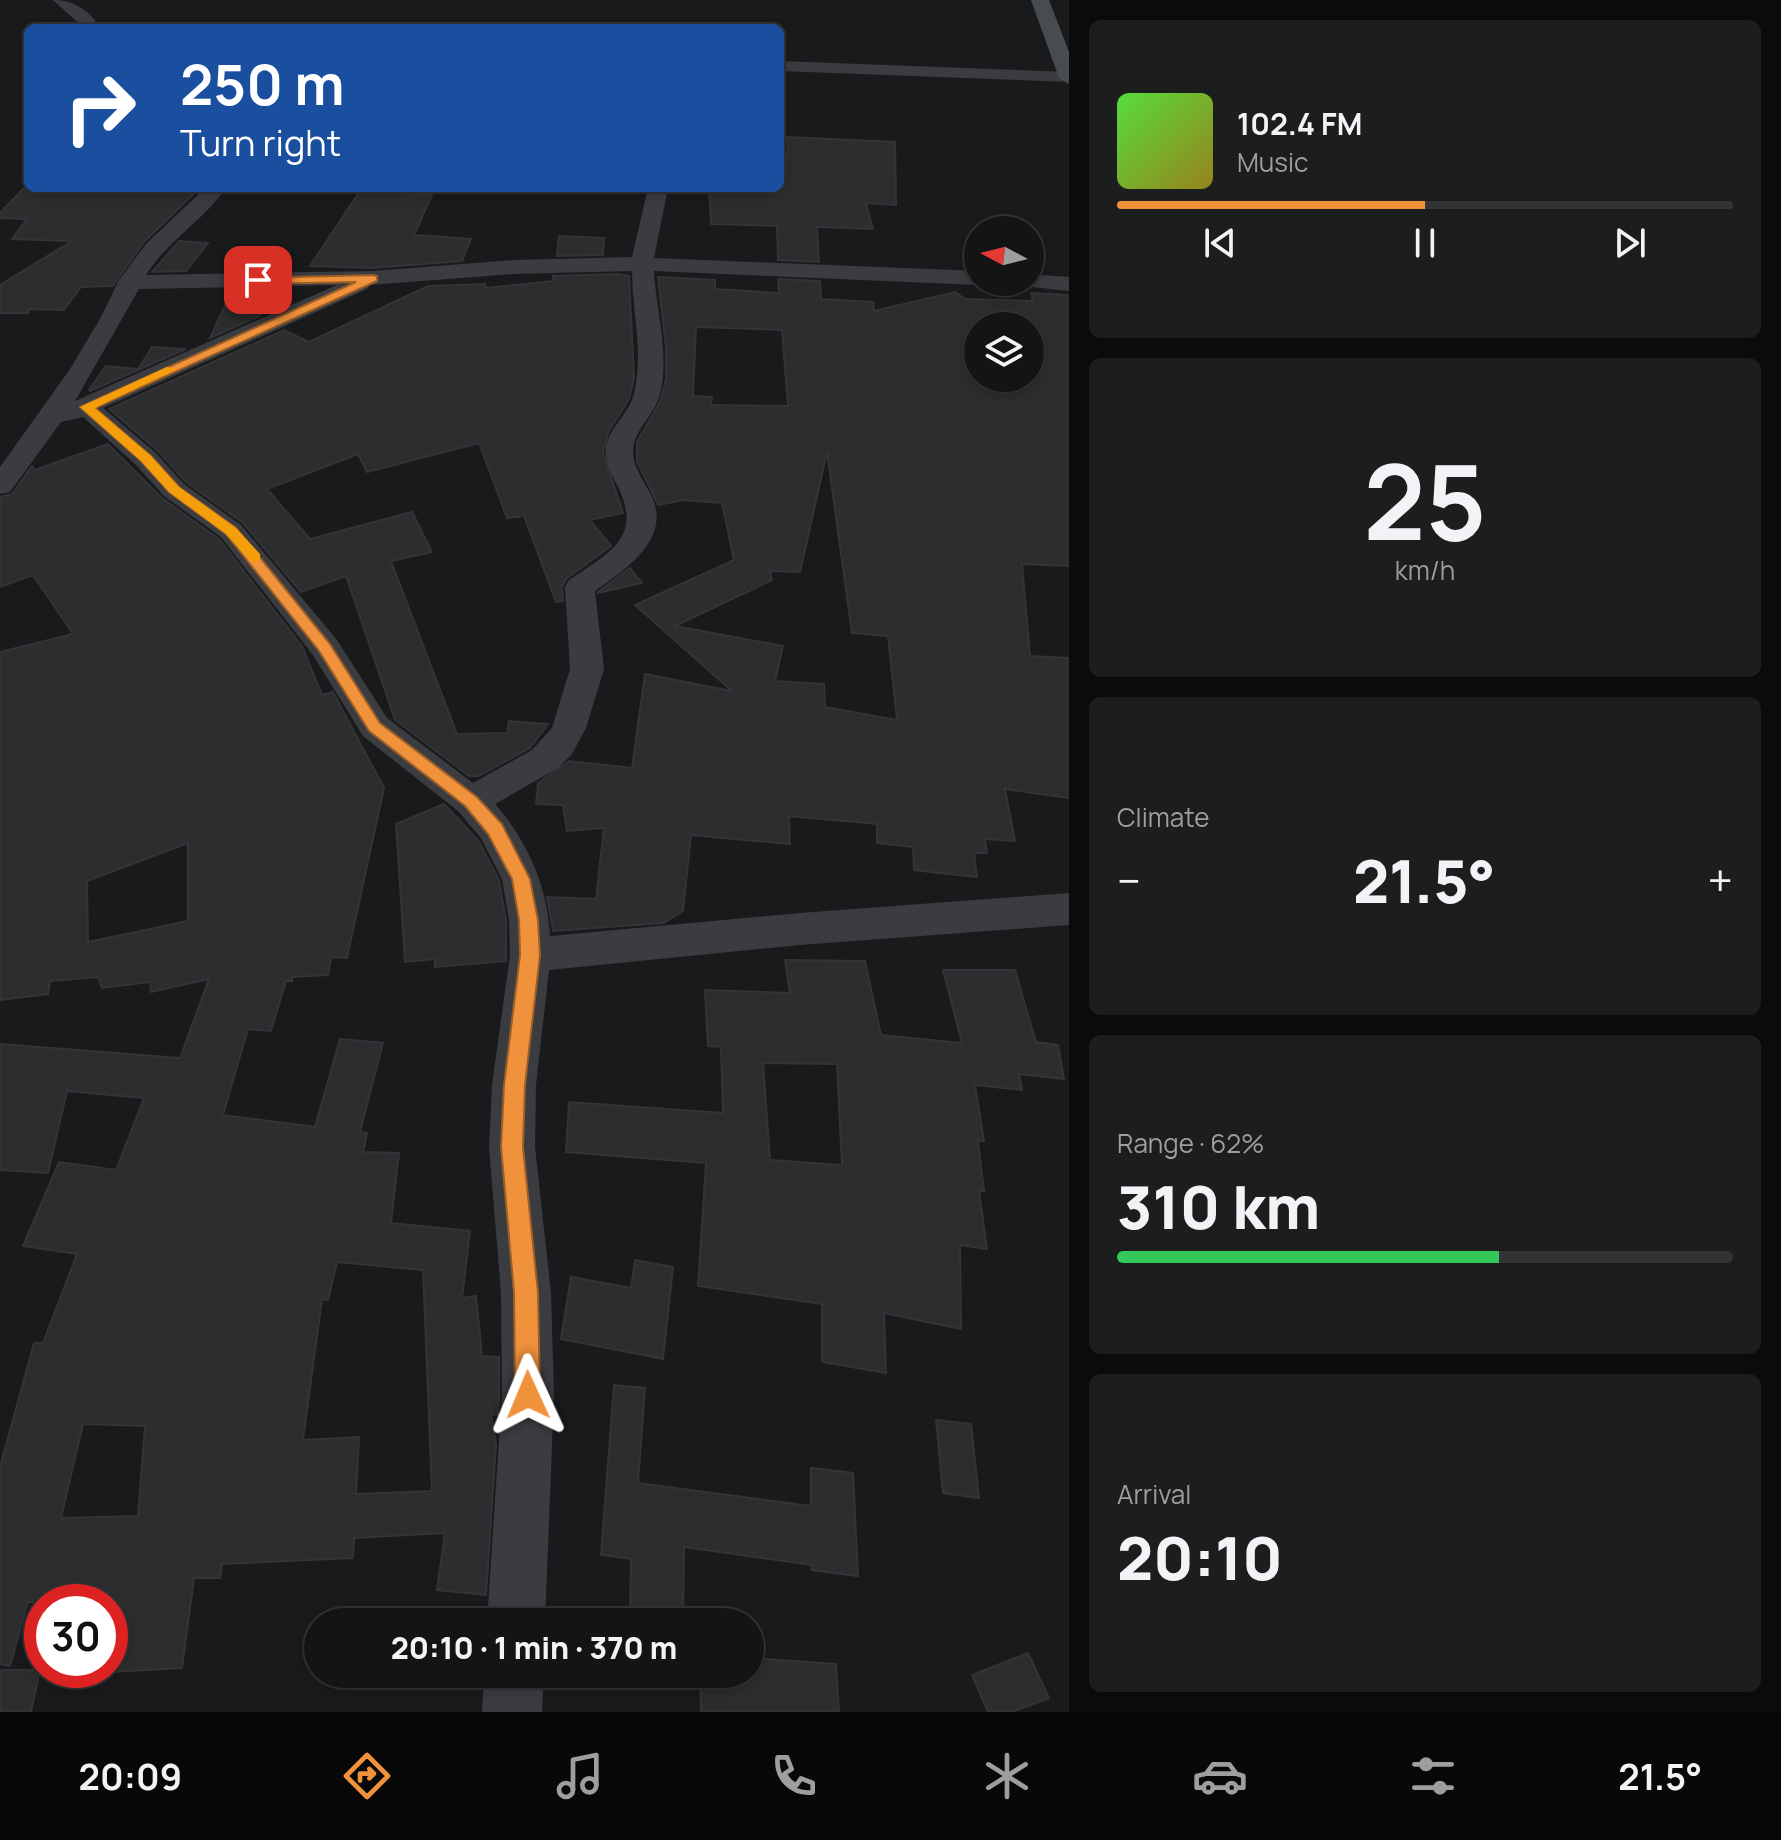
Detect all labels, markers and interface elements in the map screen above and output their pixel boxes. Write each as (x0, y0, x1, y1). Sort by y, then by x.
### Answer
text: 250 m (180, 45, 345, 122)
icon: right (48, 56, 152, 160)
text: 102.4 FM (1237, 103, 1362, 144)
text: Turn right (180, 118, 341, 167)
text: Music (1237, 144, 1308, 180)
north arrow (964, 216, 1044, 296)
map controls (964, 216, 1044, 392)
icon: previous (1198, 221, 1242, 265)
icon: pause (1403, 221, 1447, 265)
icon: next (1608, 221, 1652, 265)
pin (224, 246, 292, 314)
icon: arrive (236, 258, 280, 302)
button: layers (964, 312, 1044, 392)
text: 25 (1364, 429, 1486, 571)
text: km/h (1395, 552, 1455, 588)
text: Climate (1117, 799, 1209, 835)
text: 21.5° (1353, 839, 1496, 921)
text: − (1117, 850, 1141, 910)
text: + (1708, 850, 1733, 910)
text: Range · 62% (1117, 1125, 1265, 1161)
text: 310 km (1117, 1165, 1320, 1247)
position arrow (486, 1353, 570, 1437)
text: Arrival (1117, 1476, 1191, 1512)
text: 20:10 (1117, 1516, 1283, 1598)
speed limit sign: 30 (24, 1584, 128, 1688)
text: 20:10 · 1 min · 370 m (391, 1627, 677, 1668)
icon: directions (339, 1748, 395, 1804)
icon: music (552, 1748, 608, 1804)
icon: phone (766, 1748, 822, 1804)
icon: climate (979, 1748, 1035, 1804)
icon: car (1192, 1748, 1248, 1804)
icon: filters (1405, 1748, 1461, 1804)
text: 20:09 (79, 1752, 182, 1801)
text: 21.5° (1618, 1752, 1702, 1801)

